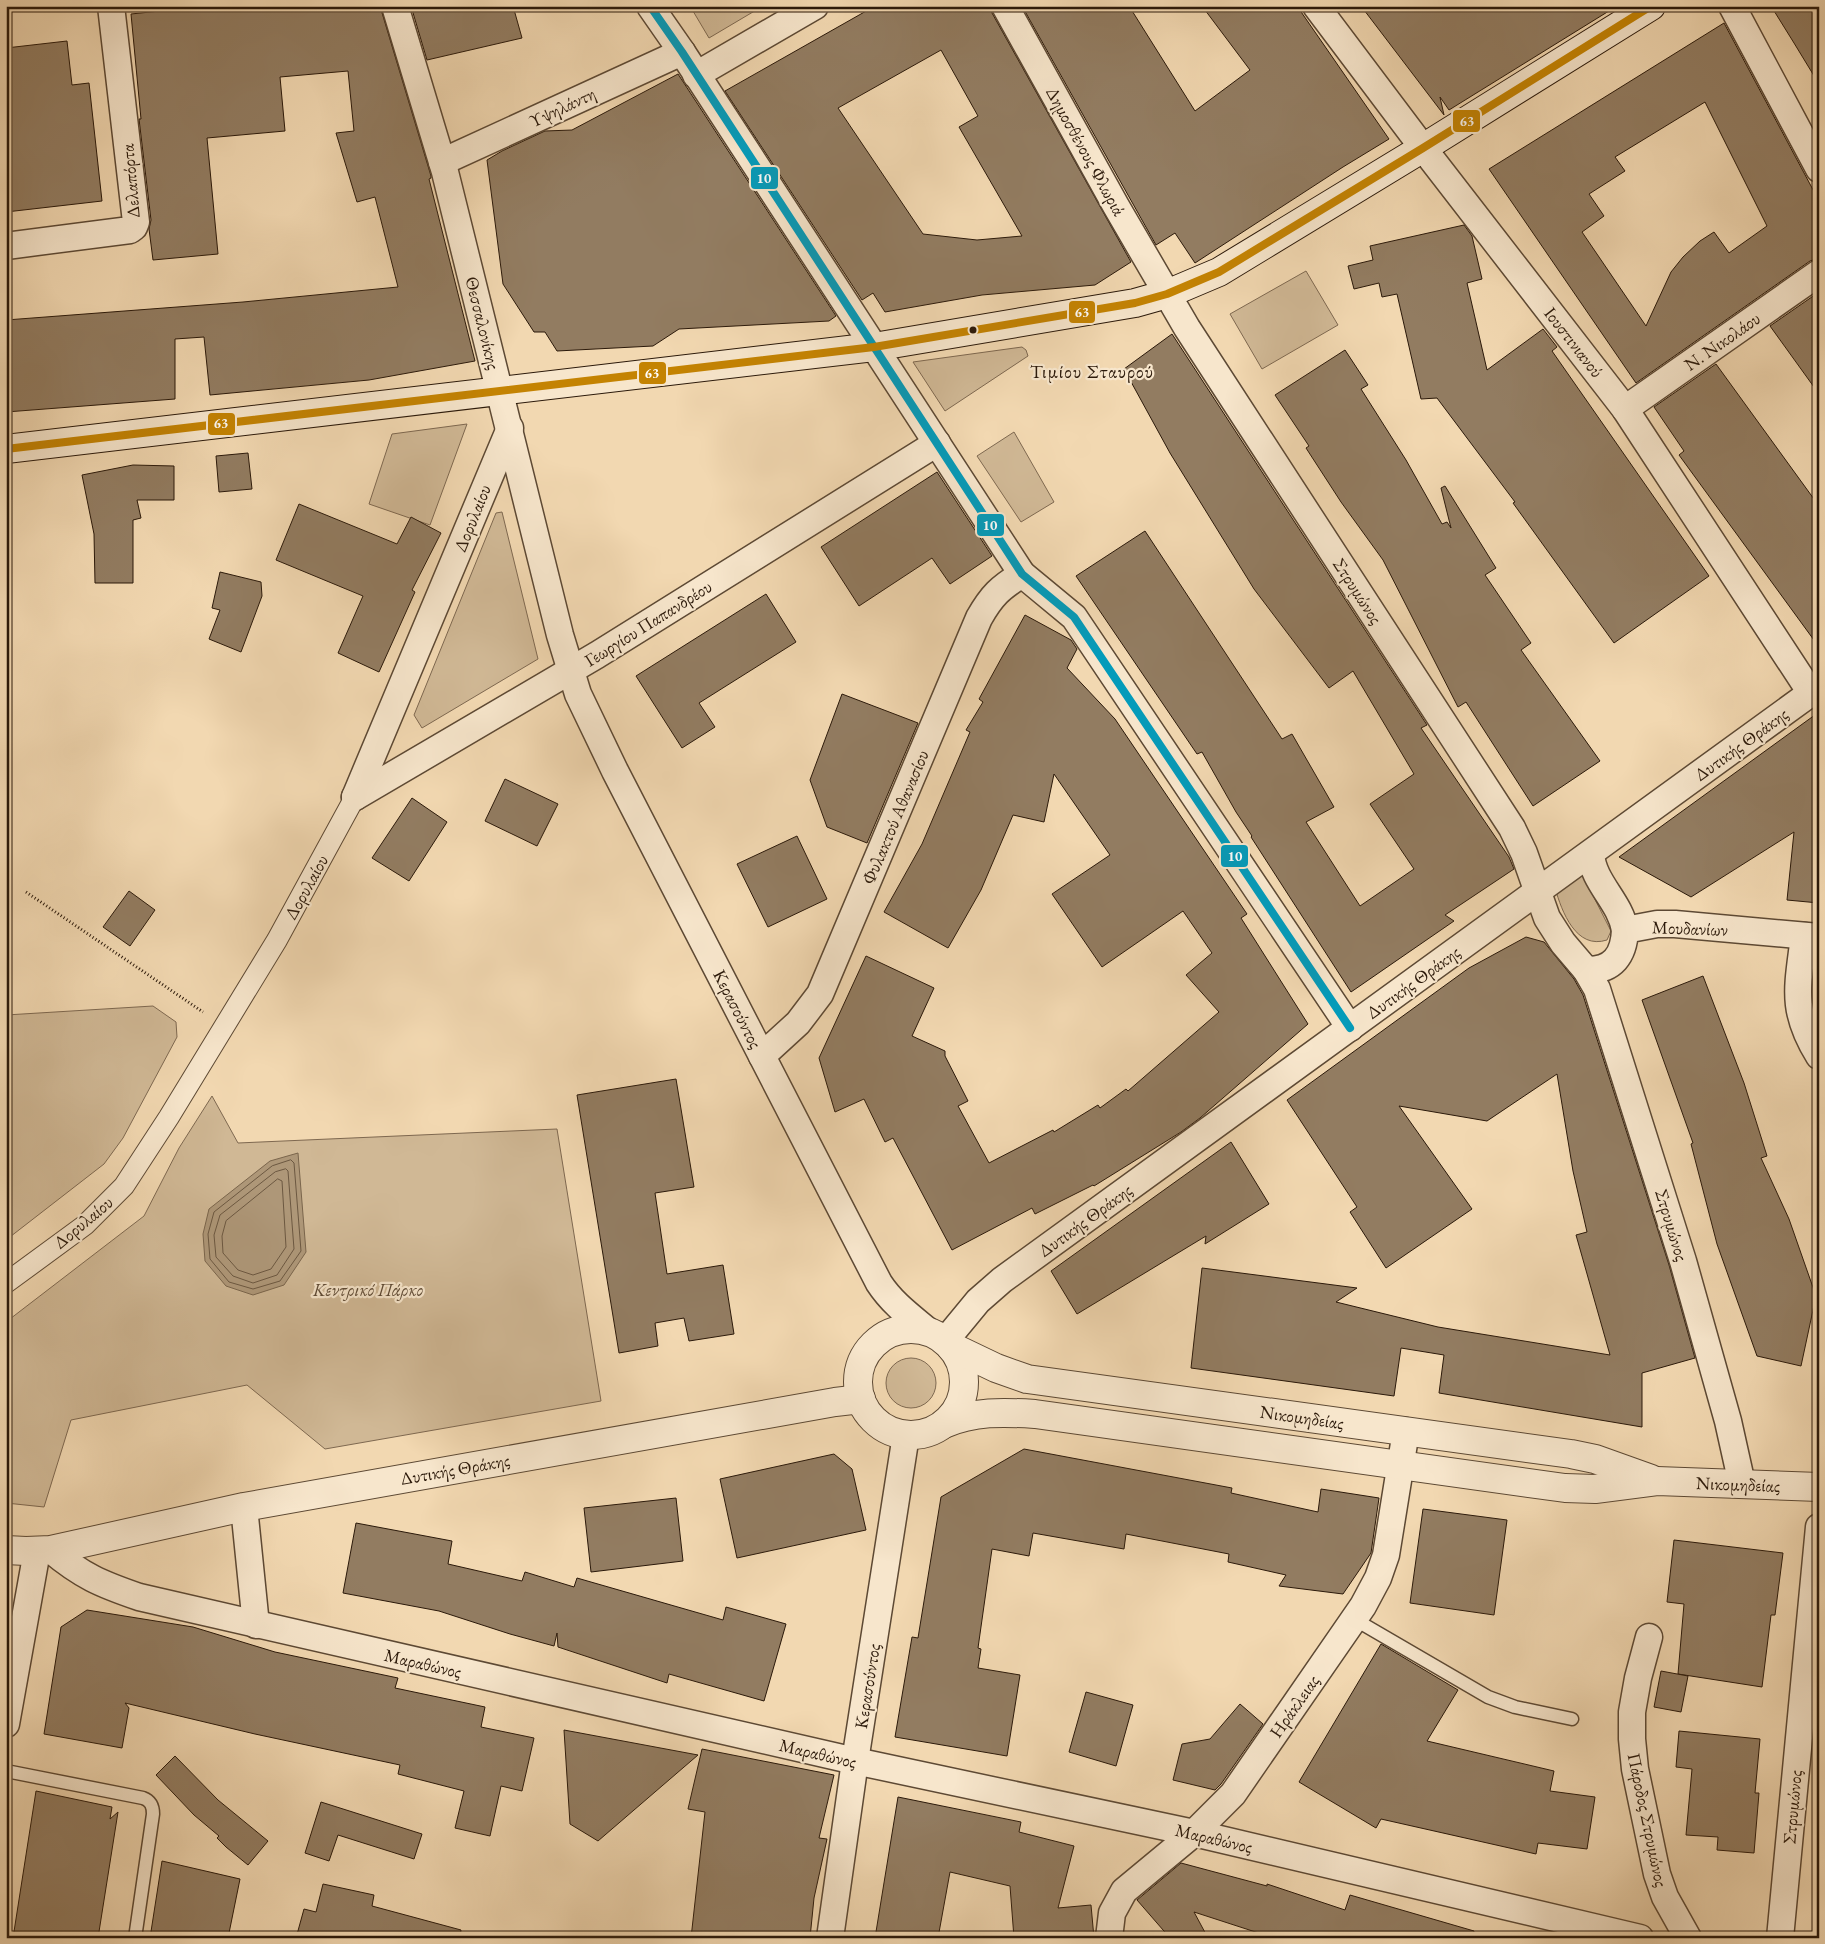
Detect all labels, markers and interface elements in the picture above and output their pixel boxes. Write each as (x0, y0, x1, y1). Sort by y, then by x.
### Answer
street label: Υψηλάντη (525, 82, 599, 132)
street label: Δημοσθένους Φλωριά (1041, 83, 1131, 220)
line badge: 63 (1452, 109, 1481, 133)
text: 63 (1460, 112, 1474, 130)
street label: Δελαπόρτα (115, 142, 145, 219)
line badge: 10 (750, 166, 779, 190)
text: 10 (757, 169, 772, 187)
street label: Θεσσαλονίκης (460, 274, 506, 372)
line badge: 63 (1068, 300, 1096, 324)
street label: Ιουστινιανού (1539, 302, 1609, 382)
text: 63 (1075, 303, 1089, 321)
street label: Ν. Νικολάου (1679, 306, 1765, 376)
unlabelled marker (968, 325, 978, 335)
district label: Τιμίου Σταυρού (1030, 359, 1154, 384)
line badge: 63 (638, 361, 667, 385)
text: 63 (645, 364, 659, 382)
line badge: 63 (207, 412, 236, 436)
text: 63 (214, 414, 228, 432)
street label: Δορυλαίου (448, 481, 496, 555)
line badge: 10 (976, 513, 1005, 537)
text: 10 (983, 516, 998, 534)
street label: Στρυμώνος (1328, 554, 1388, 628)
street label: Γεωργίου Παπανδρέου (580, 575, 716, 671)
street label: Δυτικής Θράκης (1689, 702, 1793, 786)
street label: Φυλακτού Αθανασίου (856, 746, 934, 888)
line badge: 10 (1220, 844, 1249, 868)
text: 10 (1228, 847, 1243, 865)
street label: Δορυλαίου (279, 850, 333, 924)
street label: Μουδανίων (1652, 915, 1728, 941)
street label: Δυτικής Θράκης (1361, 940, 1465, 1024)
street label: Κερασούντος (708, 966, 768, 1052)
street label: Δυτικής Θράκης (1033, 1178, 1137, 1262)
street label: Στρυμώνος (1650, 1186, 1694, 1264)
street label: Δορυλαίου (49, 1190, 117, 1254)
park label: Κεντρικό Πάρκο (312, 1278, 423, 1301)
street label: Νικομηδείας (1259, 1400, 1345, 1434)
street label: Δυτικής Θράκης (398, 1448, 512, 1490)
street label: Νικομηδείας (1695, 1471, 1781, 1497)
street label: Κερασούντος (849, 1642, 885, 1730)
street label: Μαραθώνος (382, 1643, 464, 1683)
street label: Ηράκλειας (1264, 1670, 1324, 1742)
street label: Μαραθώνος (777, 1733, 859, 1773)
street label: Πάροδος Στρυμώνος (1623, 1751, 1673, 1889)
street label: Στρυμώνος (1777, 1769, 1807, 1845)
street label: Μαραθώνος (1173, 1818, 1255, 1858)

